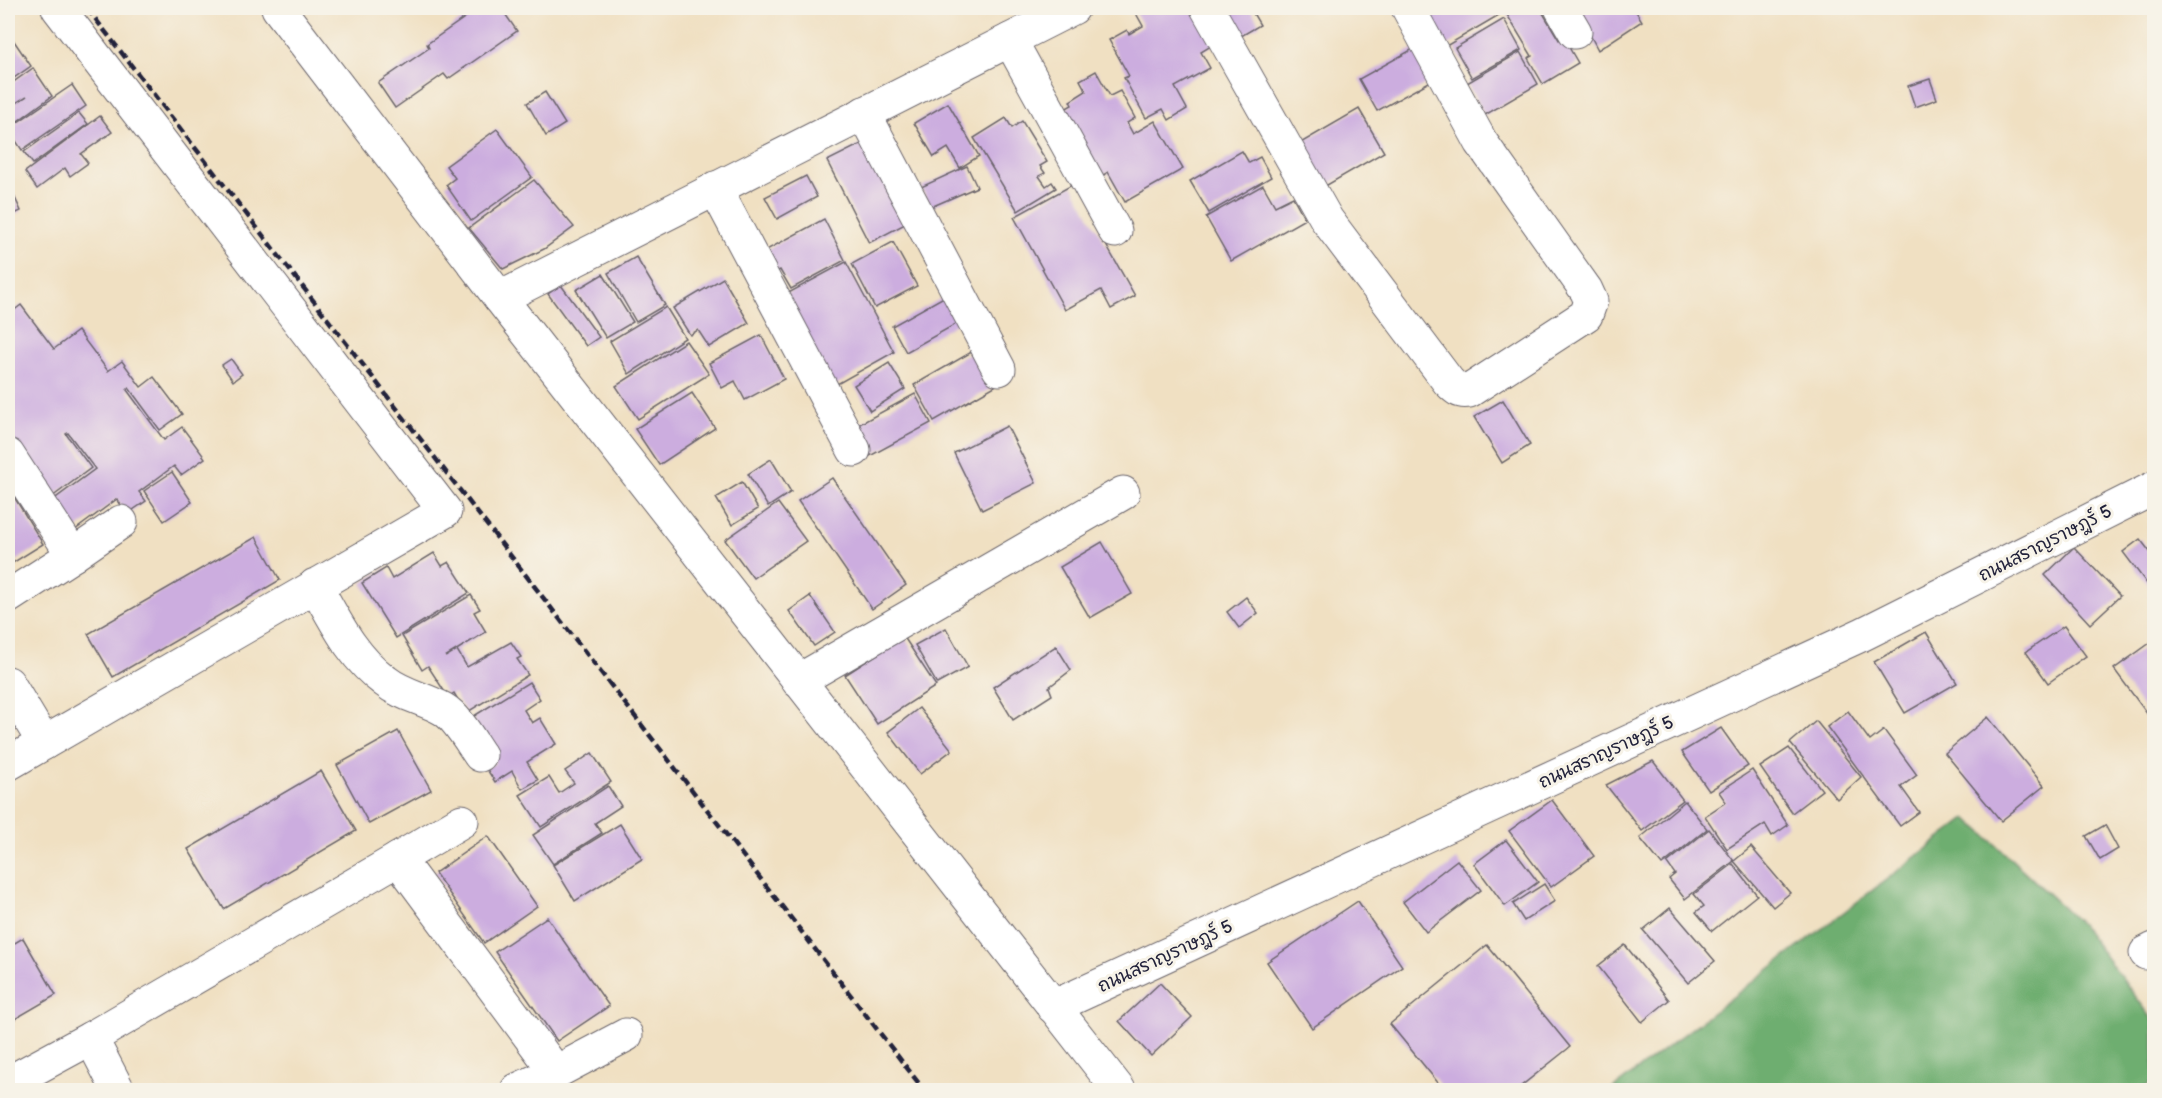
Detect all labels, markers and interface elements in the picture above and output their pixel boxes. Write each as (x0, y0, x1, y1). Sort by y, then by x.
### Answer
street label: ถนนสราญราษฎร์ 5 (1974, 498, 2116, 587)
street label: ถนนสราญราษฎร์ 5 (1534, 709, 1677, 794)
street label: ถนนสราญราษฎร์ 5 (1093, 913, 1236, 998)

